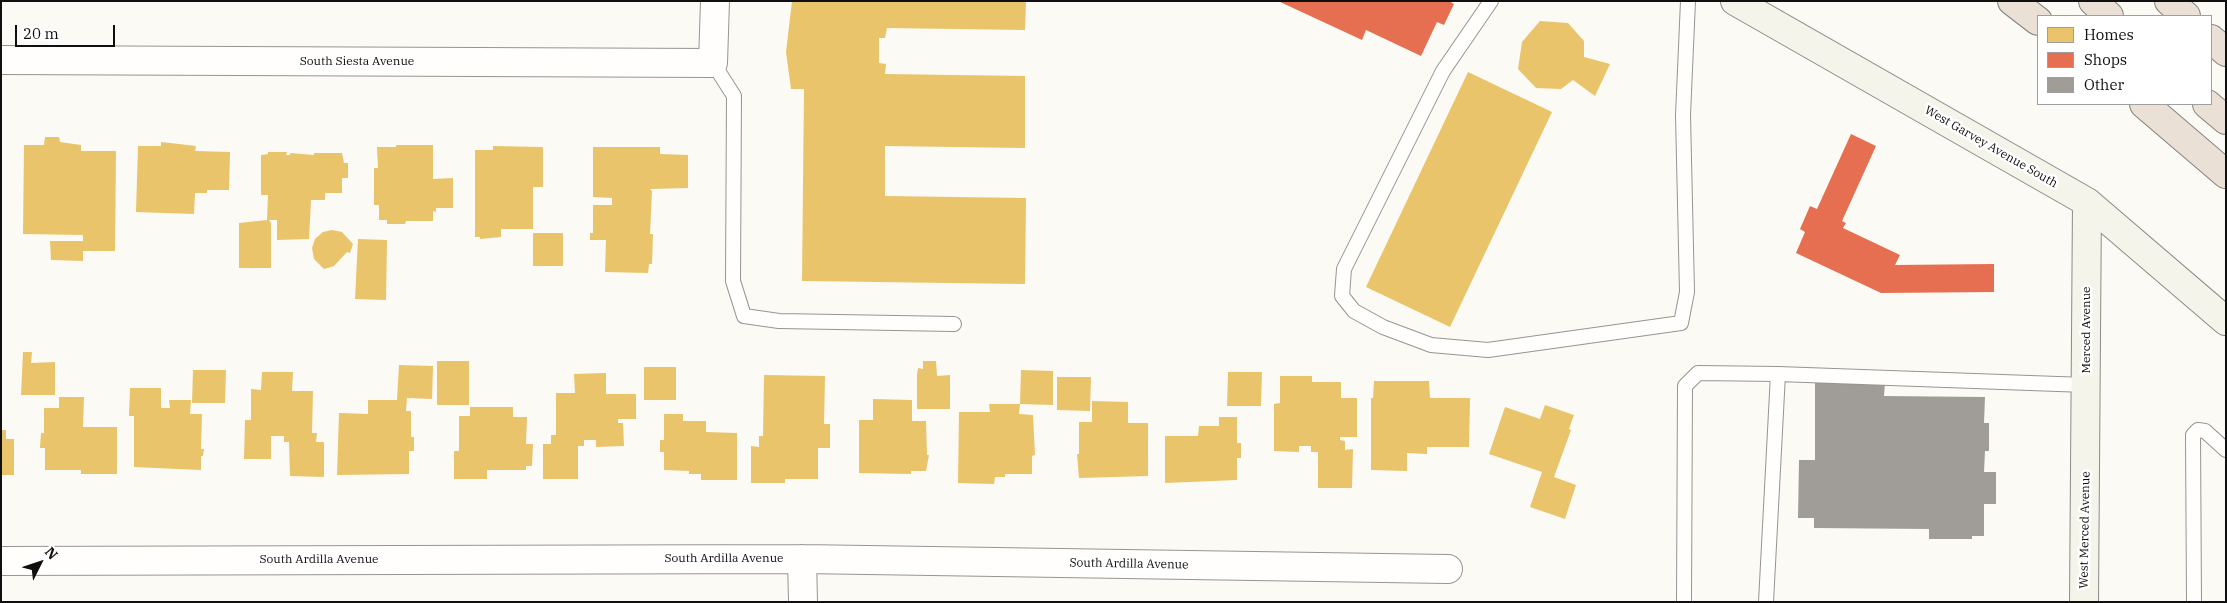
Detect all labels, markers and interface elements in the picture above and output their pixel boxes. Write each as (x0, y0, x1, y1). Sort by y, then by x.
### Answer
scale bar (18, 15, 118, 47)
legend (2037, 15, 2212, 105)
text: 20 m (23, 24, 59, 43)
text: Homes (2084, 25, 2134, 44)
text: Shops (2084, 50, 2127, 69)
street label: South Siesta Avenue (300, 55, 414, 69)
text: Other (2084, 75, 2124, 94)
street label: West Garvey Avenue South (1922, 103, 2060, 191)
street label: Merced Avenue (2080, 286, 2094, 374)
street label: West Merced Avenue (2077, 471, 2093, 589)
north arrow (15, 538, 65, 588)
text: N (41, 543, 62, 563)
street label: South Ardilla Avenue (664, 552, 784, 566)
street label: South Ardilla Avenue (259, 553, 379, 567)
street label: South Ardilla Avenue (1069, 556, 1189, 572)

